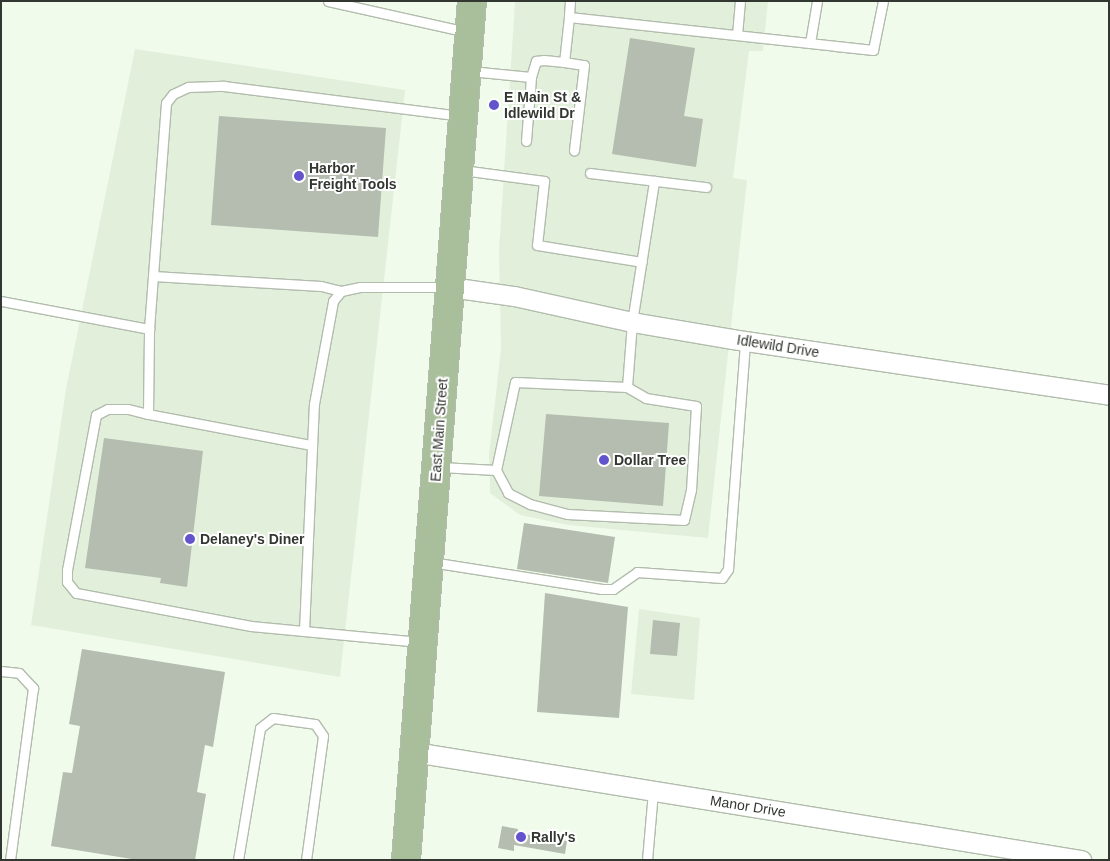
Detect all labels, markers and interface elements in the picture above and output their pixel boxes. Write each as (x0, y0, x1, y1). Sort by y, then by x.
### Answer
place label: E Main St & Idlewild Dr (504, 89, 581, 121)
marker: E Main St & Idlewild Dr (488, 99, 500, 111)
place label: Harbor Freight Tools (309, 160, 397, 192)
marker: Harbor Freight Tools (293, 170, 305, 182)
street label: Idlewild Drive (736, 331, 820, 361)
street label: East Main Street (427, 378, 451, 482)
place label: Dollar Tree (614, 452, 686, 468)
marker: Dollar Tree (598, 454, 610, 466)
place label: Delaney's Diner (200, 531, 304, 547)
marker: Delaney's Diner (184, 533, 196, 545)
street label: Manor Drive (709, 792, 787, 820)
place label: Rally's (531, 829, 576, 845)
marker: Rally's (515, 831, 527, 843)

